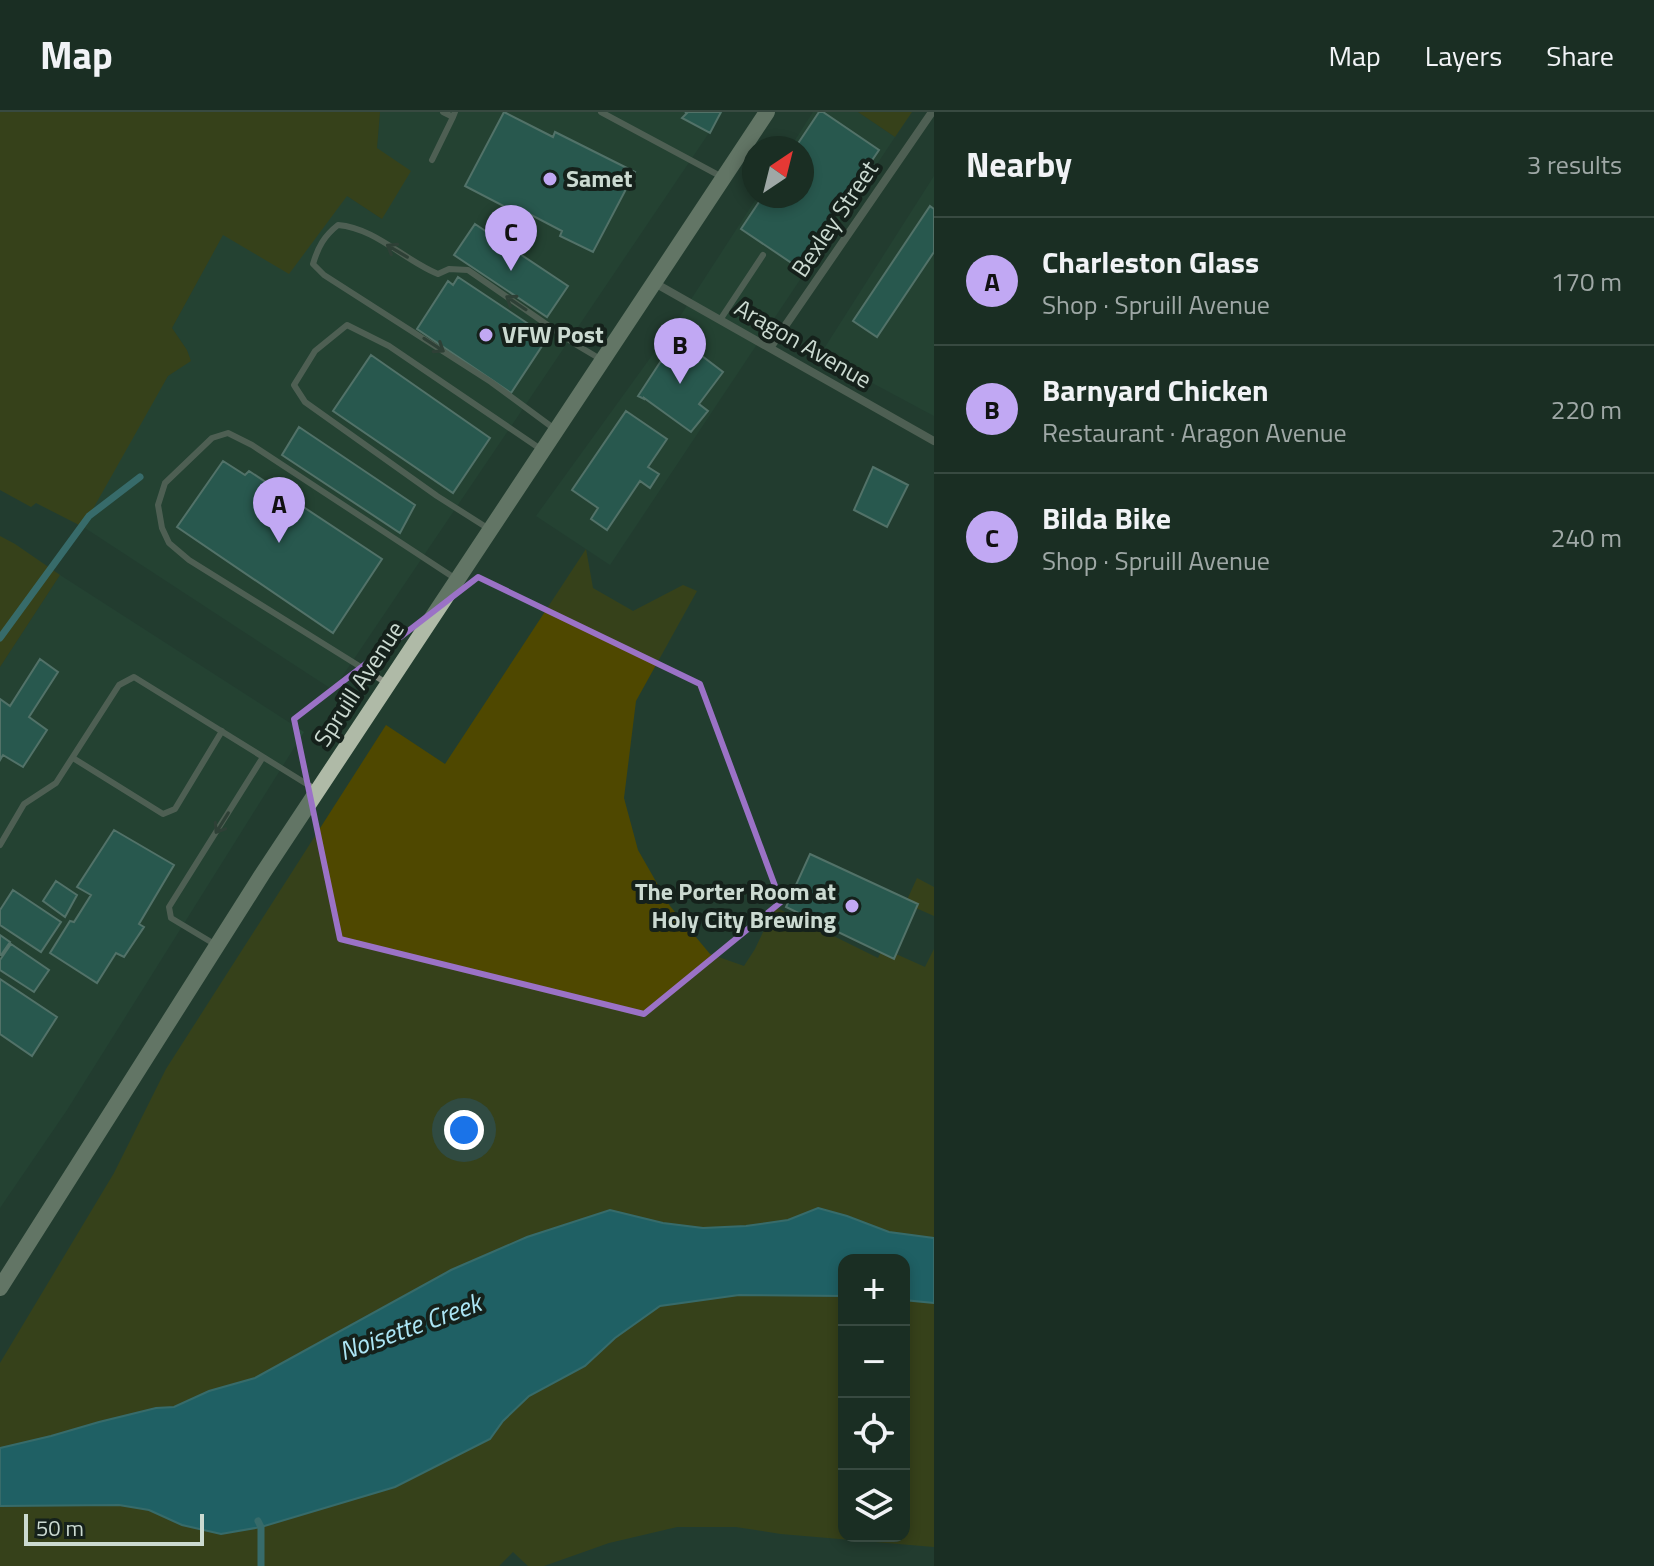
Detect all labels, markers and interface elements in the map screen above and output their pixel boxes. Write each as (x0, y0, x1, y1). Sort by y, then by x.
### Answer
text: Map (40, 26, 113, 84)
text: Map (1328, 34, 1381, 77)
text: Layers (1425, 34, 1502, 77)
text: Share (1546, 34, 1614, 77)
north arrow (742, 136, 814, 208)
text: Nearby (966, 138, 1072, 190)
text: 3 results (1527, 145, 1622, 184)
street label: Bexley Street (782, 152, 887, 284)
place label: Samet (566, 160, 633, 196)
marker: Samet (541, 170, 559, 188)
pin: C (485, 205, 537, 271)
text: Charleston Glass (1042, 239, 1259, 285)
one-way arrow (386, 243, 409, 259)
text: A (984, 262, 1000, 301)
text: 170 m (1551, 262, 1622, 301)
text: Shop · Spruill Avenue (1042, 285, 1270, 324)
street label: Aragon Avenue (728, 289, 879, 397)
one-way arrow (505, 294, 527, 311)
place label: VFW Post (502, 316, 604, 352)
pin: B (654, 318, 706, 384)
marker: VFW Post (477, 326, 495, 344)
one-way arrow (423, 337, 445, 354)
text: Barnyard Chicken (1042, 367, 1269, 413)
text: B (984, 390, 1000, 429)
text: 220 m (1551, 390, 1622, 429)
text: Restaurant · Aragon Avenue (1042, 413, 1347, 452)
pin: A (253, 477, 305, 543)
text: Bilda Bike (1042, 495, 1171, 541)
text: C (985, 518, 999, 557)
text: 240 m (1551, 518, 1622, 557)
text: Shop · Spruill Avenue (1042, 541, 1270, 580)
street label: Spruill Avenue (304, 614, 412, 753)
one-way arrow (213, 811, 229, 834)
place label: The Porter Room at Holy City Brewing (635, 873, 836, 937)
marker: The Porter Room at Holy City Brewing (843, 897, 861, 915)
your location (444, 1110, 484, 1150)
map controls (838, 1254, 910, 1542)
button: + (838, 1254, 910, 1326)
water label: Noisette Creek (333, 1282, 489, 1370)
button: − (838, 1326, 910, 1398)
button: locate (838, 1398, 910, 1470)
button: layers (838, 1470, 910, 1542)
scale bar (24, 1510, 204, 1546)
text: 50 m (36, 1511, 84, 1545)

